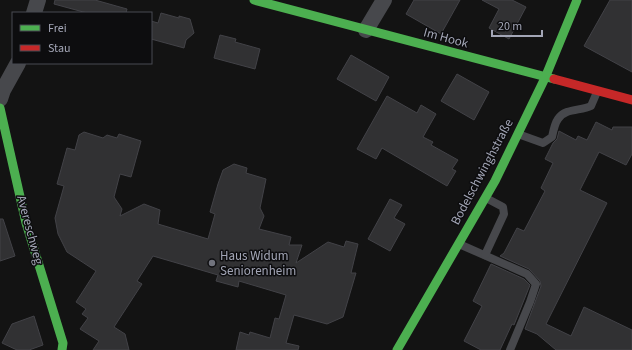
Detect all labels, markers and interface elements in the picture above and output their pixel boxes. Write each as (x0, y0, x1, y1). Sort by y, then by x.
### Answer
legend (12, 12, 152, 64)
scale bar (492, 12, 542, 38)
text: 20 m (498, 18, 522, 35)
text: Frei (48, 20, 67, 37)
street label: Im Hook (422, 23, 471, 53)
text: Stau (48, 40, 71, 57)
street label: Bodelschwinghstraße (446, 116, 518, 228)
street label: Avereschweg (12, 193, 48, 267)
place label: Haus Widum Seniorenheim (220, 247, 296, 280)
marker: Haus Widum Seniorenheim (207, 258, 217, 268)

